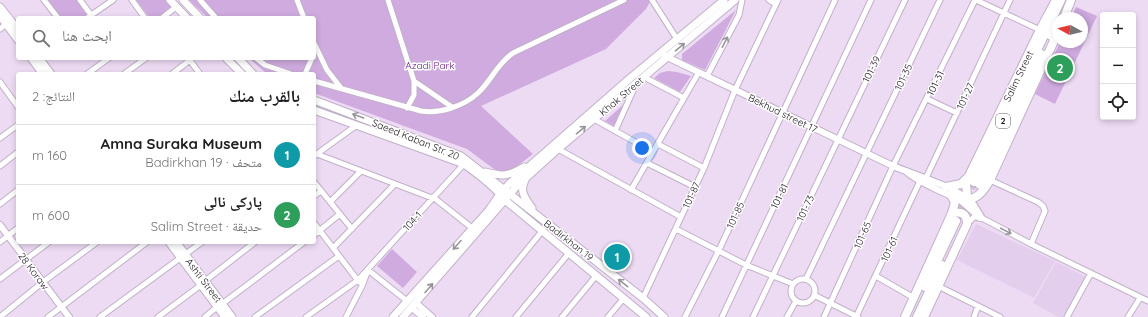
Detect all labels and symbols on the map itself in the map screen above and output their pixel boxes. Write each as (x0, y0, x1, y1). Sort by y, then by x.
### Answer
north arrow (1052, 12, 1088, 48)
one-way arrow (722, 36, 729, 48)
one-way arrow (675, 42, 686, 51)
street label: Salim Street (1000, 48, 1037, 104)
street label: 101-39 (859, 53, 884, 85)
pin: 2 (1047, 53, 1073, 83)
park label: Azadi Park (405, 59, 455, 72)
street label: 101-35 (892, 62, 915, 93)
street label: 101-31 (924, 69, 947, 98)
street label: Khak Street (596, 74, 647, 119)
street label: 101-27 (954, 81, 977, 112)
street label: Bekhud street 17 (746, 91, 820, 136)
one-way arrow (352, 111, 364, 119)
road number: 2 (996, 114, 1010, 128)
street label: Saeed Kaban Str. 20 (370, 116, 461, 163)
one-way arrow (575, 126, 586, 135)
your location (632, 138, 652, 158)
street label: 101-87 (680, 180, 703, 210)
street label: 101-81 (768, 182, 791, 211)
street label: 101-73 (794, 193, 817, 223)
street label: 101-85 (724, 200, 747, 231)
street label: 104-1 (400, 209, 425, 234)
street label: Badirkhan 19 (541, 217, 596, 264)
street label: 101-65 (851, 220, 874, 251)
one-way arrow (999, 227, 1011, 235)
street label: 101-61 (878, 235, 901, 264)
one-way arrow (452, 240, 462, 250)
pin: 1 (604, 242, 630, 272)
street label: 28 Koraw (15, 250, 52, 293)
street label: Ashti Street (183, 255, 225, 306)
one-way arrow (618, 279, 629, 287)
one-way arrow (425, 283, 434, 293)

